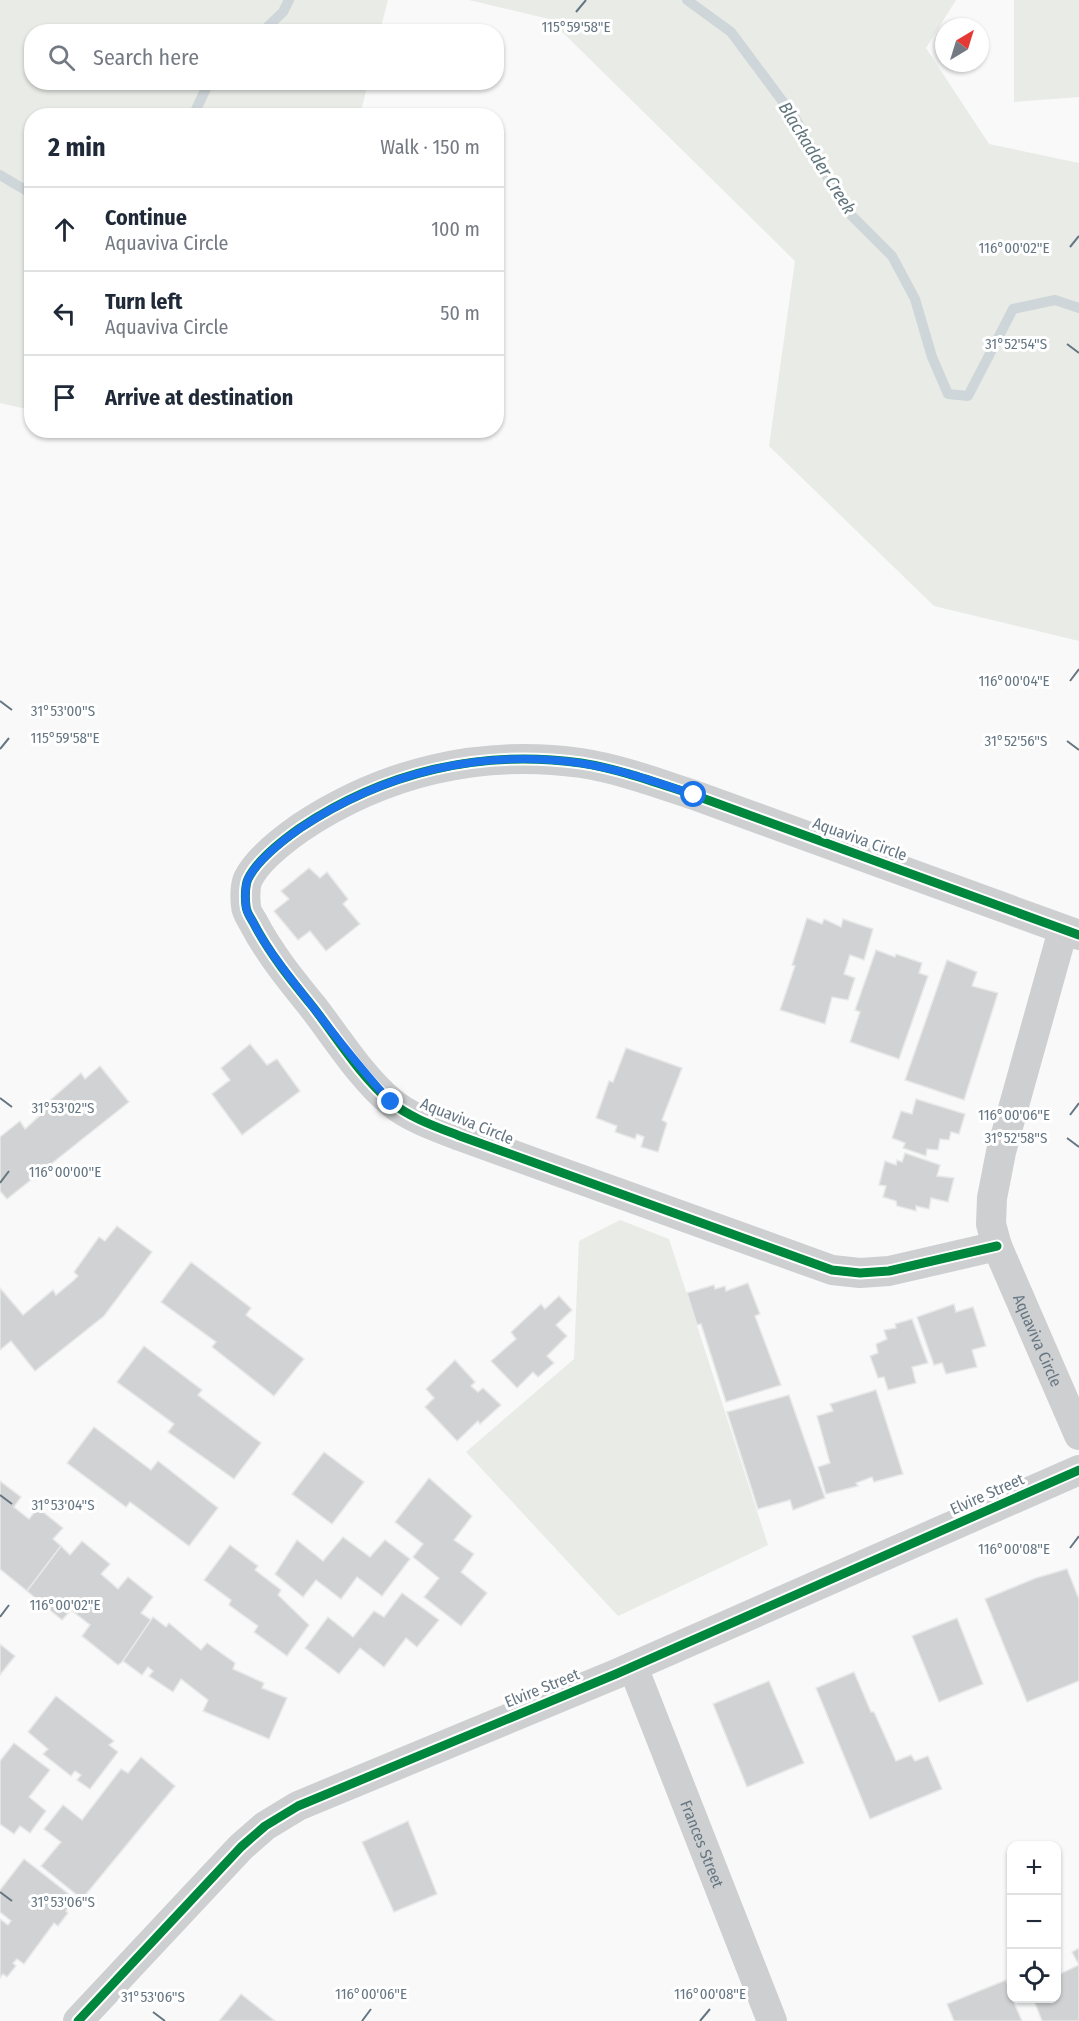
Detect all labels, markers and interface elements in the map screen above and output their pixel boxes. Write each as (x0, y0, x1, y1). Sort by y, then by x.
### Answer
text: 115°59'58"E (541, 18, 611, 36)
north arrow (935, 18, 989, 72)
search box (24, 24, 504, 90)
icon: search (45, 41, 78, 74)
text: Search here (93, 44, 199, 71)
water label: Blackadder Creek (774, 98, 860, 218)
text: 2 min (48, 132, 106, 163)
text: Walk · 150 m (380, 135, 480, 159)
text: Continue (105, 204, 187, 231)
icon: ahead (48, 213, 81, 246)
text: 100 m (431, 217, 480, 241)
text: Aquaviva Circle (105, 231, 229, 255)
text: 116°00'02"E (978, 239, 1050, 257)
text: Turn left (105, 288, 183, 315)
icon: left (48, 297, 81, 330)
text: 50 m (440, 301, 480, 325)
text: Aquaviva Circle (105, 315, 229, 339)
text: 31°52'54"S (985, 335, 1047, 353)
icon: arrive (48, 381, 81, 414)
text: Arrive at destination (105, 384, 293, 411)
text: 116°00'04"E (978, 672, 1050, 690)
text: 31°53'00"S (31, 702, 95, 720)
text: 115°59'58"E (30, 729, 100, 747)
text: 31°52'56"S (985, 732, 1047, 750)
route start (680, 781, 706, 807)
street label: Aquaviva Circle (810, 813, 910, 865)
route end (377, 1088, 403, 1114)
street label: Aquaviva Circle (418, 1094, 516, 1148)
text: 31°53'02"S (31, 1099, 95, 1117)
text: 116°00'06"E (978, 1106, 1050, 1124)
text: 31°52'58"S (985, 1129, 1047, 1147)
text: 116°00'00"E (29, 1163, 101, 1181)
street label: Aquaviva Circle (1010, 1291, 1066, 1390)
street label: Elvire Street (947, 1469, 1028, 1519)
text: 31°53'04"S (31, 1496, 95, 1514)
text: 116°00'08"E (978, 1540, 1050, 1558)
text: 116°00'02"E (29, 1596, 101, 1614)
street label: Elvire Street (502, 1664, 583, 1712)
street label: Frances Street (677, 1797, 728, 1891)
map controls (1007, 1841, 1061, 2003)
button: + (1007, 1841, 1061, 1895)
text: 31°53'06"S (31, 1893, 95, 1911)
button: − (1007, 1895, 1061, 1949)
button: locate (1007, 1949, 1061, 2003)
text: 116°00'06"E (335, 1985, 407, 2003)
text: 116°00'08"E (674, 1985, 746, 2003)
text: 31°53'06"S (121, 1988, 185, 2006)

